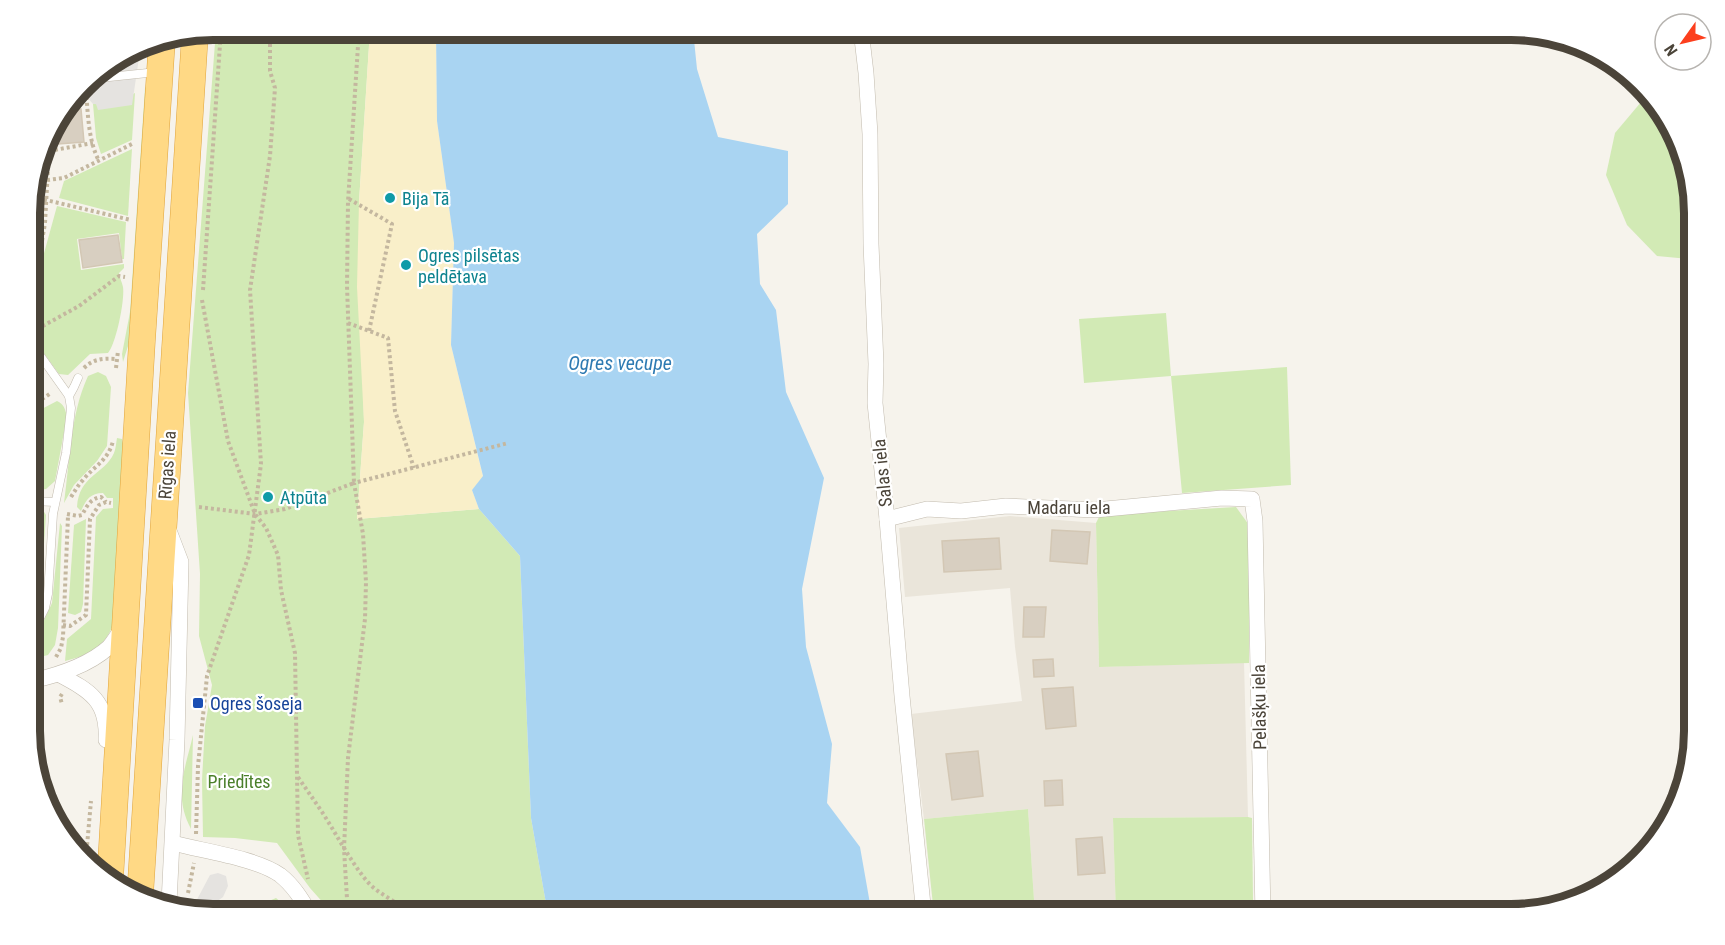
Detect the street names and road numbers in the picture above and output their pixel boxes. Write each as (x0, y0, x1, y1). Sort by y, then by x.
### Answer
street label: Rīgas iela (154, 430, 180, 500)
street label: Salas iela (868, 438, 896, 508)
street label: Madaru iela (1027, 497, 1111, 518)
street label: Pelašķu iela (1248, 664, 1271, 750)

